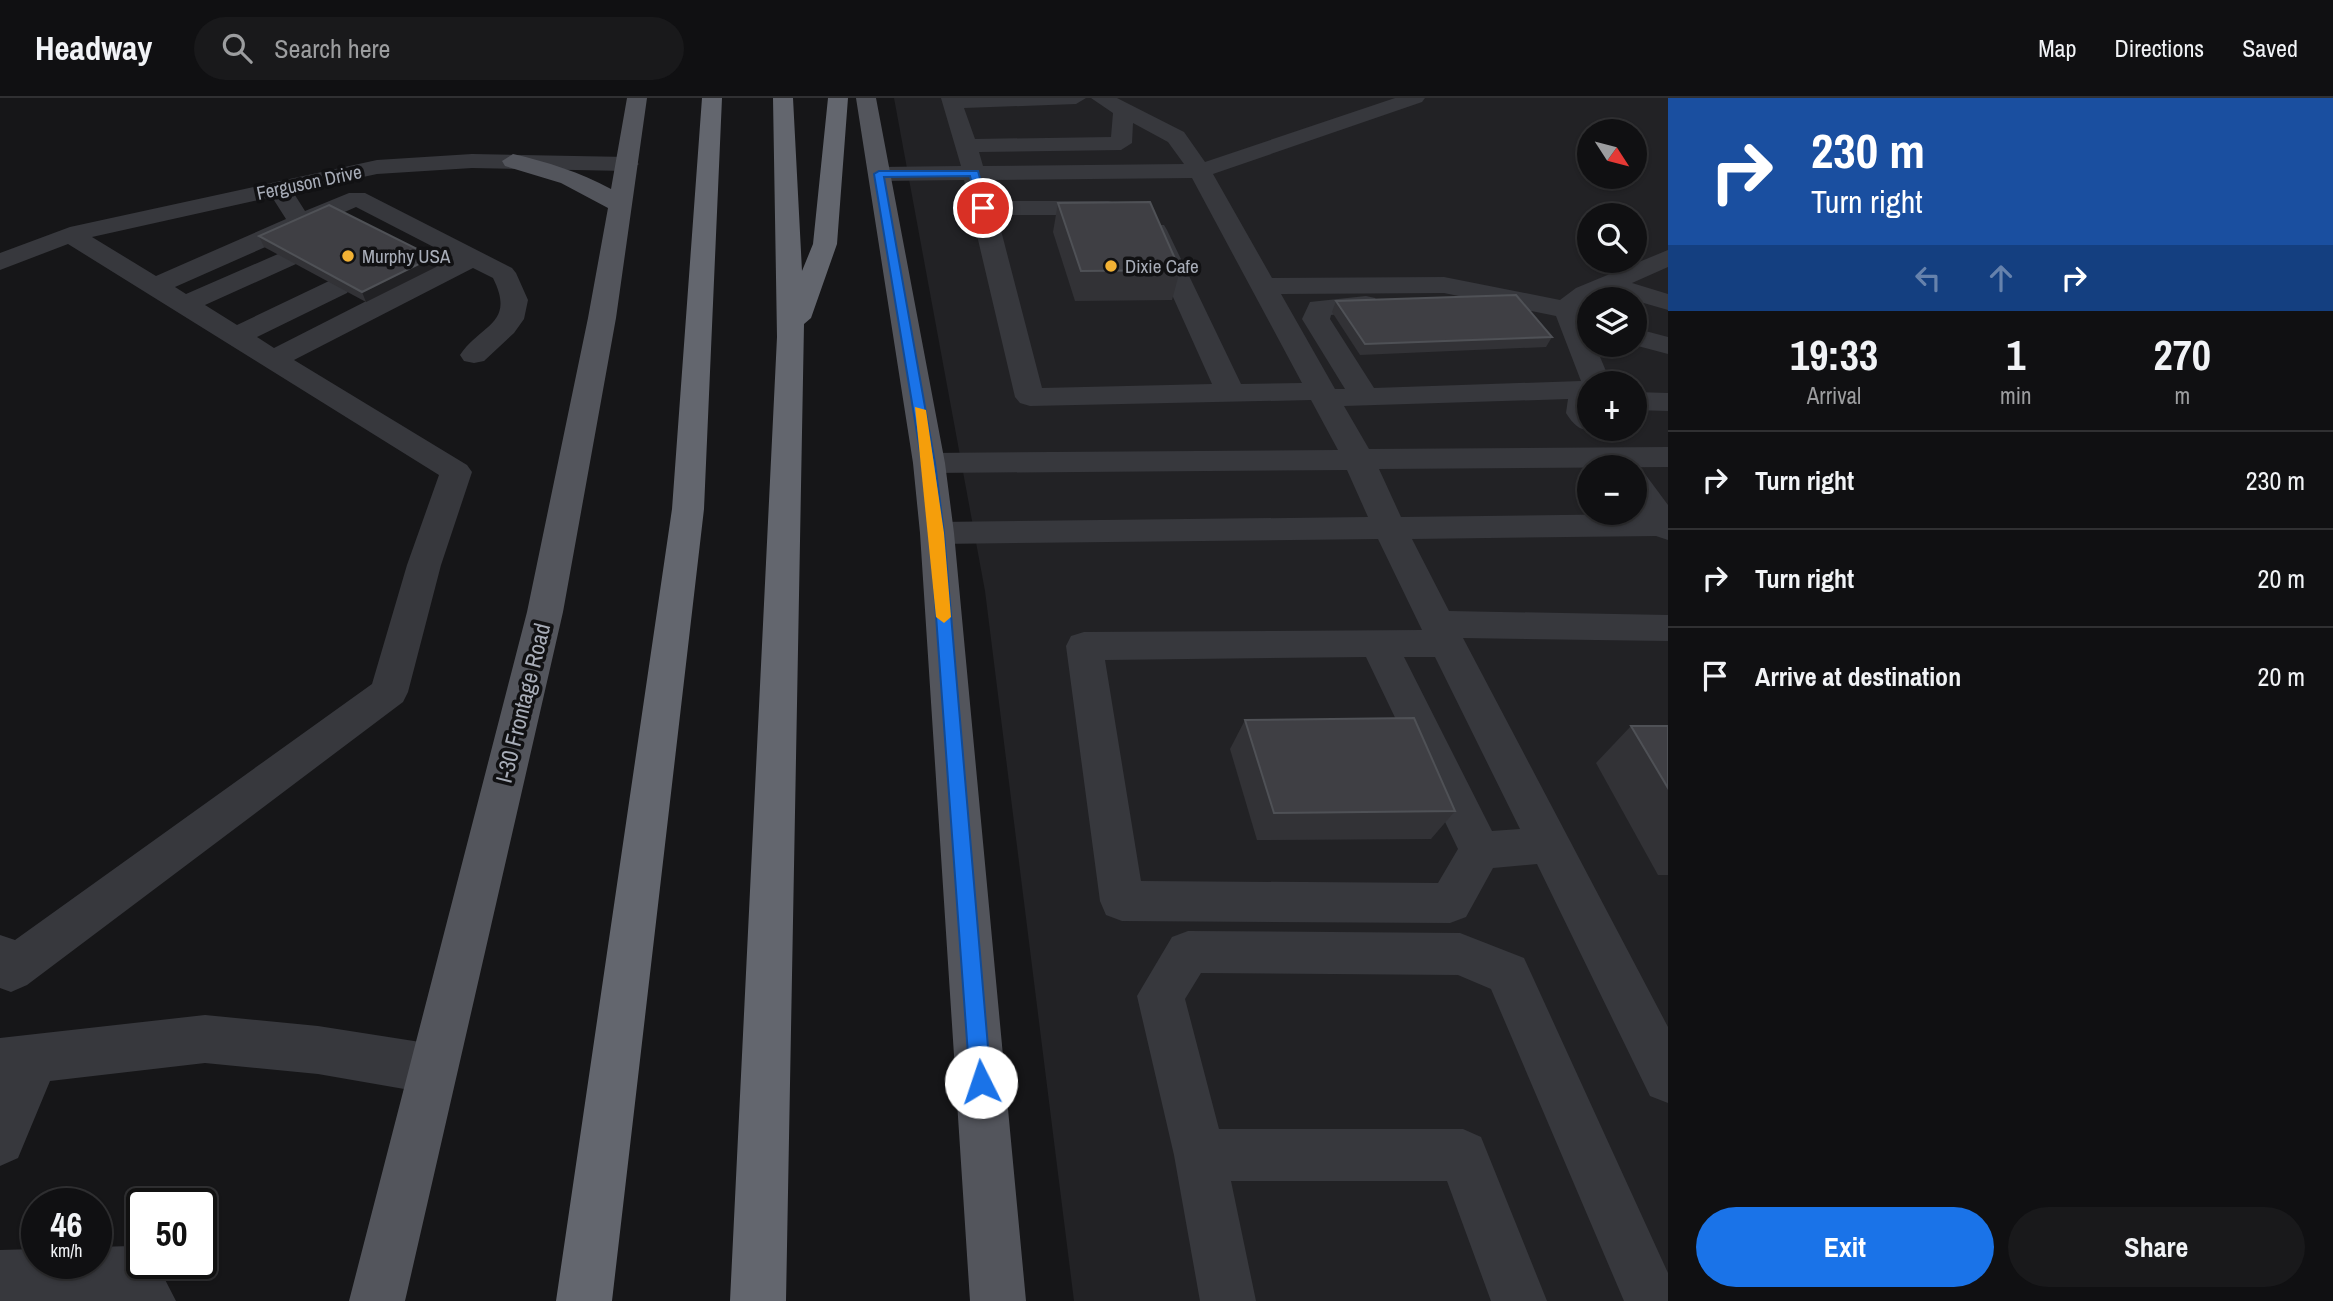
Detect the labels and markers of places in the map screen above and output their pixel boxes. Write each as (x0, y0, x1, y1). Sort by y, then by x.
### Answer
pin (953, 178, 1013, 238)
place label: Murphy USA (362, 243, 451, 269)
marker: Murphy USA (340, 248, 356, 264)
place label: Dixie Cafe (1125, 253, 1199, 279)
marker: Dixie Cafe (1103, 258, 1119, 274)

